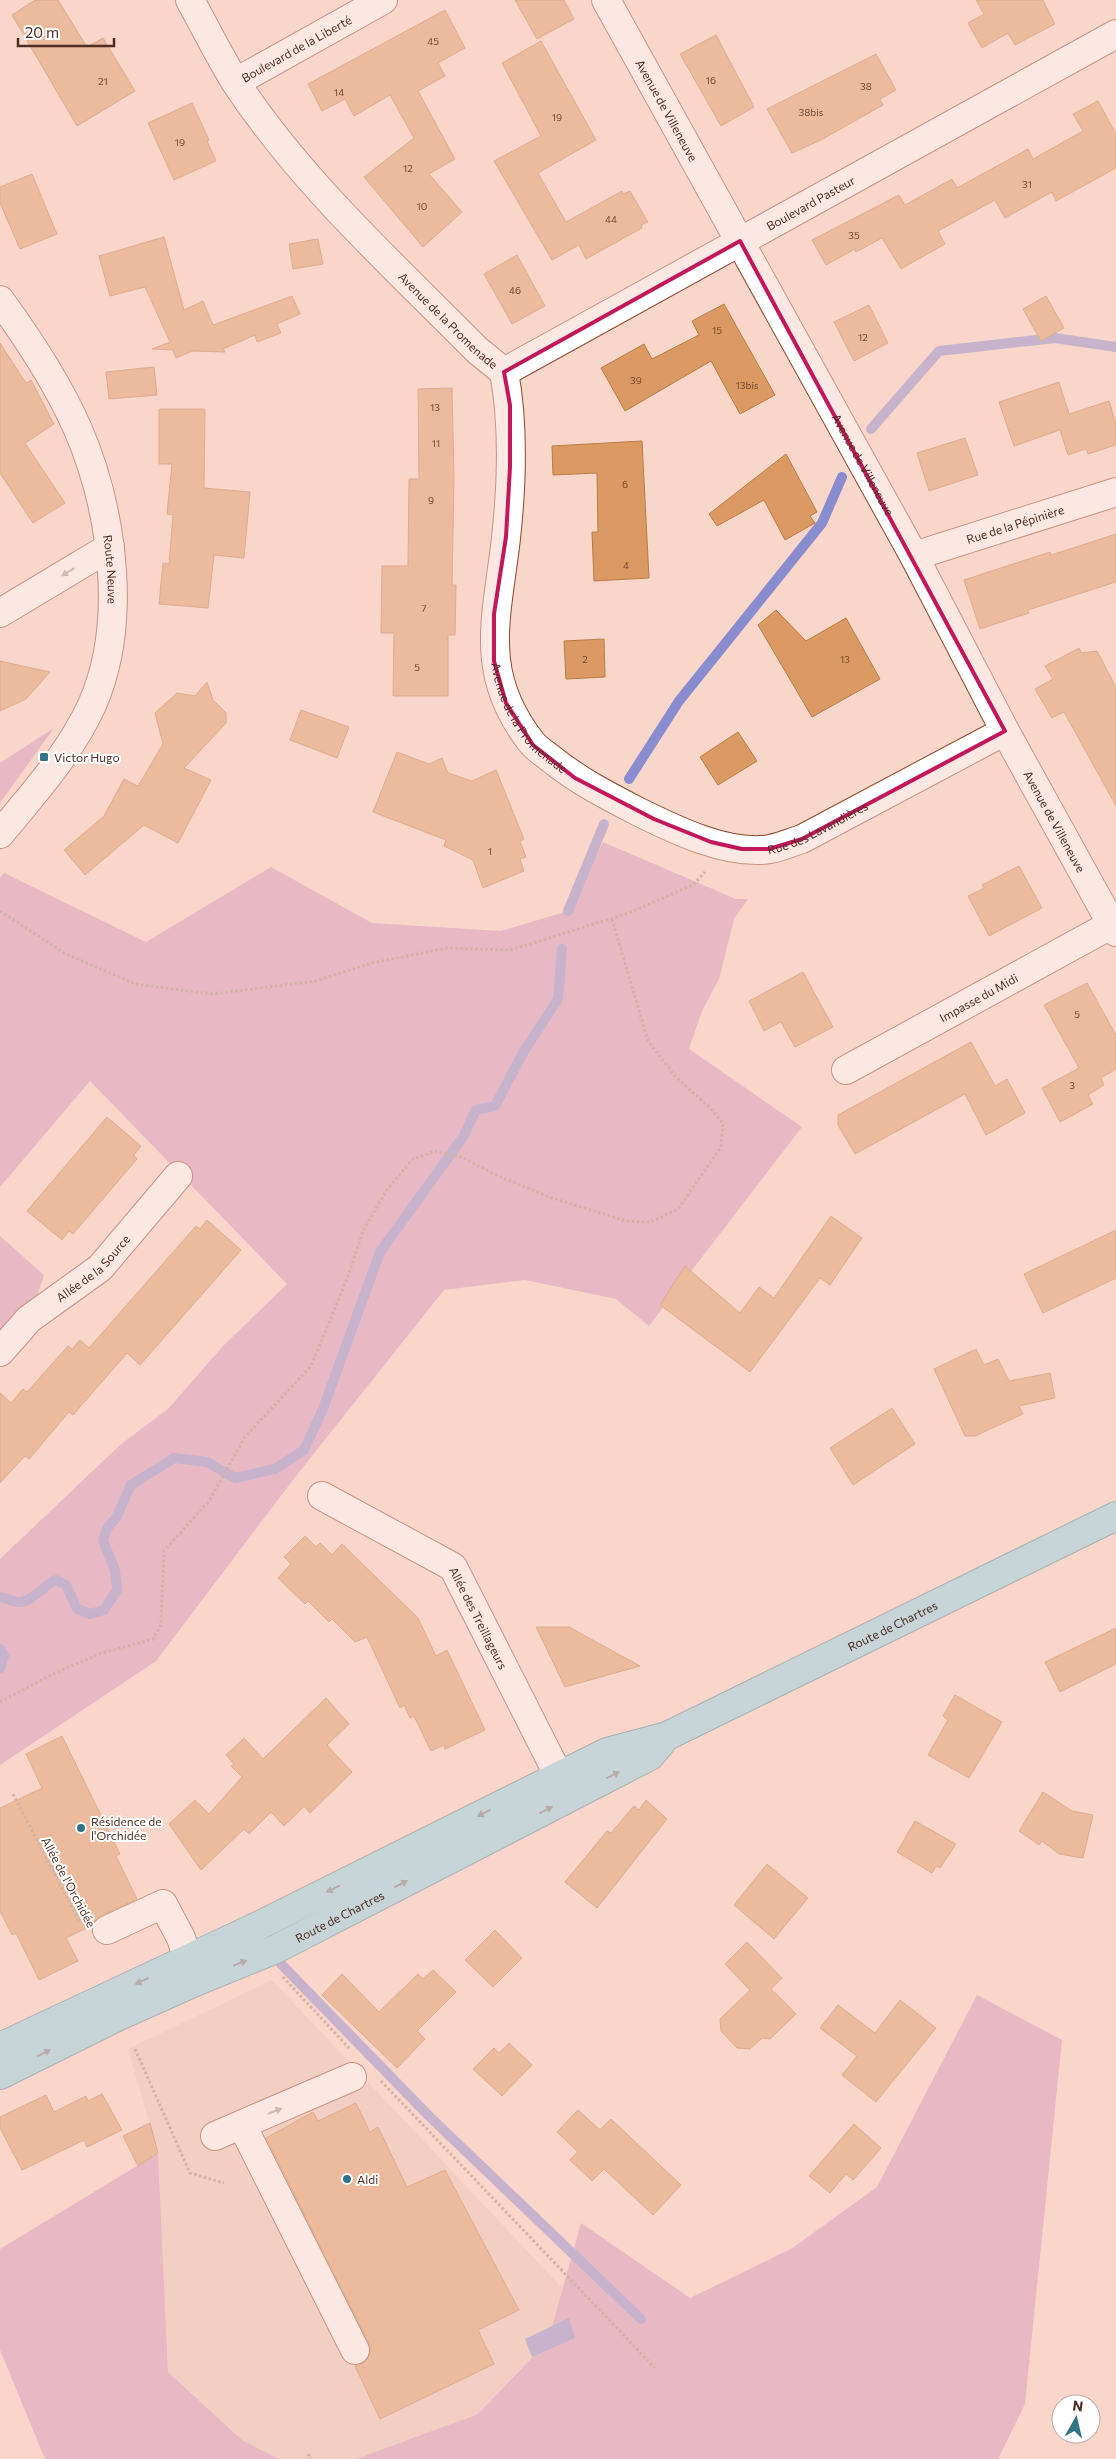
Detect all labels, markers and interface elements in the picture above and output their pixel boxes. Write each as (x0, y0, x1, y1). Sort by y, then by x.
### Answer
street label: Boulevard de la Liberté (239, 12, 354, 85)
scale bar (18, 15, 114, 47)
text: 20 m (25, 23, 59, 41)
house number: 45 (427, 35, 439, 47)
street label: Avenue de Villeneuve (633, 57, 701, 163)
house number: 16 (706, 74, 716, 86)
house number: 21 (98, 75, 108, 87)
house number: 38 (860, 80, 872, 92)
house number: 14 (334, 86, 344, 98)
house number: 38bis (799, 106, 824, 118)
house number: 19 (552, 111, 562, 123)
house number: 19 (175, 136, 185, 148)
house number: 12 (403, 162, 413, 174)
street label: Boulevard Pasteur (764, 173, 857, 233)
house number: 31 (1022, 178, 1032, 190)
house number: 10 (417, 200, 427, 212)
house number: 44 (605, 213, 617, 225)
house number: 35 (848, 229, 860, 241)
street label: Avenue de la Promenade (396, 269, 501, 371)
house number: 46 (509, 284, 521, 296)
house number: 15 (712, 324, 722, 336)
house number: 12 (858, 331, 868, 343)
house number: 39 (630, 374, 642, 386)
house number: 13bis (735, 379, 759, 391)
house number: 13 (430, 401, 440, 413)
street label: Avenue de Villeneuve (830, 411, 897, 518)
house number: 11 (432, 437, 440, 449)
house number: 6 (622, 478, 628, 490)
house number: 9 (428, 494, 434, 506)
street label: Rue de la Pépinière (964, 502, 1066, 546)
street label: Route Neuve (101, 534, 120, 604)
house number: 4 (623, 559, 629, 571)
one-way arrow (62, 567, 75, 576)
house number: 7 (421, 602, 427, 614)
house number: 2 (582, 653, 588, 665)
house number: 13 (840, 653, 850, 665)
house number: 5 (414, 661, 420, 673)
street label: Avenue de la Promenade (489, 661, 570, 776)
place label: Victor Hugo (54, 750, 120, 764)
marker: Victor Hugo (38, 751, 50, 763)
street label: Avenue de Villeneuve (1021, 768, 1089, 875)
street label: Rue des Lavandières (766, 798, 870, 856)
house number: 1 (488, 845, 492, 857)
street label: Impasse du Midi (937, 970, 1020, 1025)
house number: 5 (1074, 1008, 1080, 1020)
house number: 3 (1069, 1079, 1075, 1091)
street label: Allée de la Source (53, 1232, 132, 1304)
street label: Allée des Treillageurs (447, 1564, 511, 1671)
street label: Route de Chartres (845, 1598, 940, 1653)
one-way arrow (606, 1771, 620, 1779)
one-way arrow (538, 1806, 553, 1814)
one-way arrow (477, 1809, 491, 1817)
place label: Résidence de l'Orchidée (91, 1814, 161, 1842)
marker: Résidence de l'Orchidée (75, 1822, 87, 1834)
street label: Allée de l'Orchidée (39, 1834, 99, 1930)
one-way arrow (394, 1880, 409, 1888)
one-way arrow (325, 1885, 340, 1893)
street label: Route de Chartres (293, 1888, 386, 1945)
one-way arrow (233, 1959, 248, 1967)
one-way arrow (135, 1977, 149, 1985)
one-way arrow (37, 2049, 51, 2057)
one-way arrow (268, 2107, 283, 2115)
place label: Aldi (357, 2172, 378, 2186)
marker: Aldi (341, 2173, 353, 2185)
north arrow (1051, 2394, 1101, 2444)
text: N (1071, 2396, 1084, 2415)

